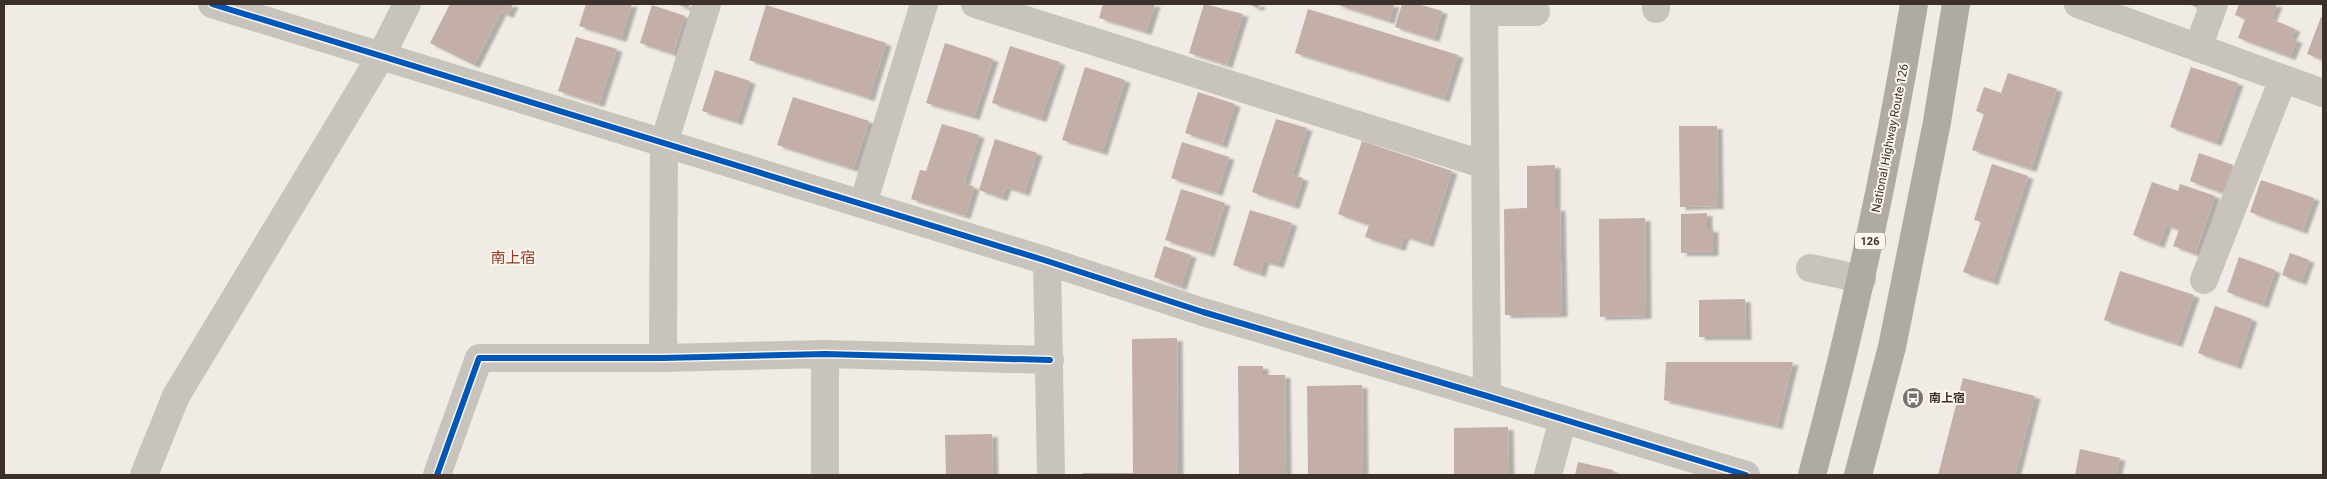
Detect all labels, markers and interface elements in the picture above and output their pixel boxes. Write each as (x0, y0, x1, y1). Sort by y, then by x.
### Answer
street label: National Highway Route 126 (1869, 62, 1911, 214)
road number: 126 (1855, 232, 1885, 250)
district label: 南上宿 (490, 249, 536, 267)
bus stop icon: 南上宿 (1901, 386, 1925, 410)
place label: 南上宿 (1929, 391, 1965, 405)

